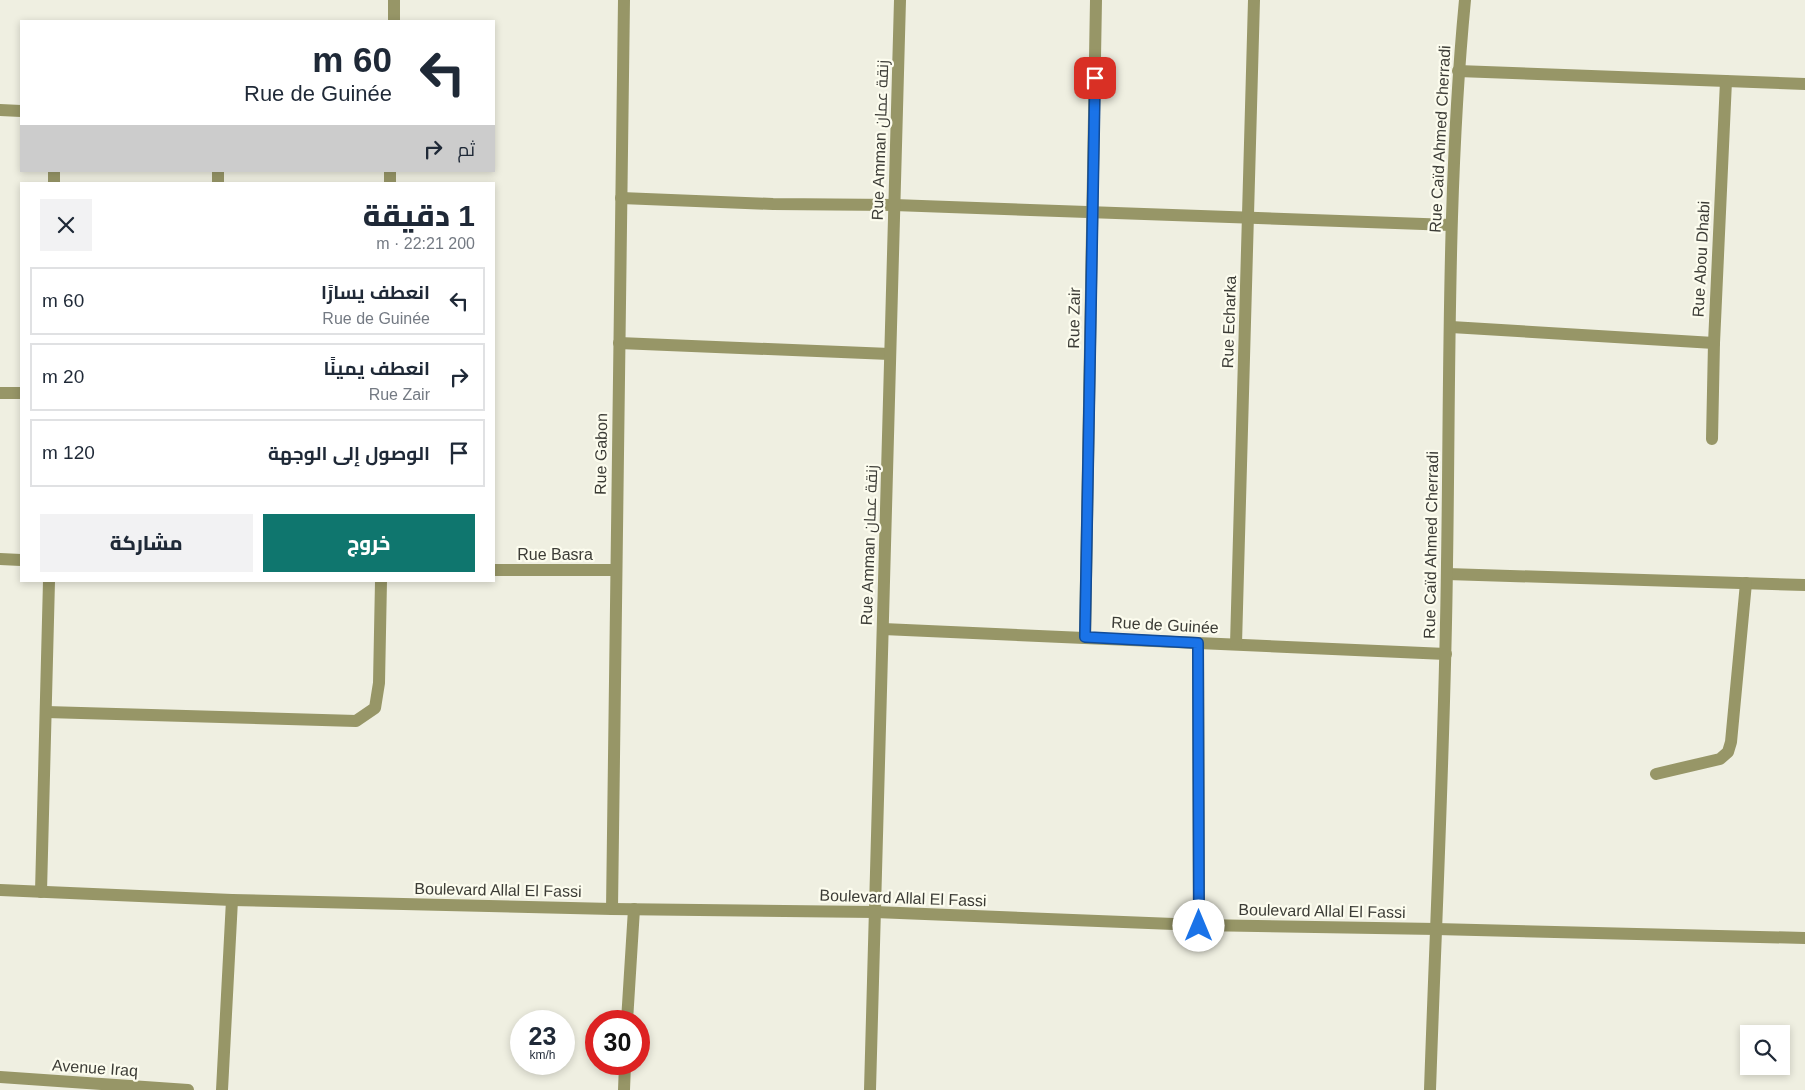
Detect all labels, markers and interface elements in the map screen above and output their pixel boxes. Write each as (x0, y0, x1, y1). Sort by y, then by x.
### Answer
text: 60 m (312, 40, 392, 79)
icon: left (410, 40, 475, 105)
street label: Rue Caïd Ahmed Cherradi (1427, 45, 1453, 233)
pin (1074, 57, 1116, 99)
street label: Rue Amman زنقة عمان (869, 59, 893, 221)
icon: arrive (1081, 64, 1109, 92)
text: Rue de Guinée (244, 81, 392, 106)
icon: right (419, 135, 447, 163)
text: ثم (457, 139, 475, 160)
button: close (40, 199, 92, 251)
text: 1 دقيقة (363, 199, 475, 232)
street label: Rue Abou Dhabi (1689, 200, 1713, 318)
text: 200 m · 22:21 (376, 235, 475, 252)
street label: Rue Echarka (1219, 275, 1239, 369)
text: انعطف يسارًا (321, 282, 430, 303)
icon: left (445, 287, 473, 315)
street label: Rue Zair (1065, 287, 1083, 349)
text: 60 m (42, 290, 84, 311)
text: Rue de Guinée (322, 310, 430, 327)
text: انعطف يمينًا (323, 358, 430, 379)
icon: right (445, 363, 473, 391)
text: 20 m (42, 366, 84, 387)
text: Rue Zair (369, 386, 430, 403)
street label: Rue Gabon (592, 413, 610, 495)
icon: arrive (445, 439, 473, 467)
text: 120 m (42, 442, 95, 463)
text: الوصول إلى الوجهة (268, 443, 430, 464)
street label: Rue Caïd Ahmed Cherradi (1421, 451, 1441, 639)
street label: Rue Amman زنقة عمان (858, 464, 882, 626)
button: مشاركة (40, 514, 253, 572)
button: خروج (263, 514, 475, 572)
street label: Rue Basra (517, 546, 593, 563)
street label: Rue de Guinée (1111, 614, 1219, 636)
street label: Boulevard Allal El Fassi (414, 880, 582, 900)
street label: Boulevard Allal El Fassi (819, 887, 987, 909)
position arrow (1172, 899, 1224, 951)
street label: Boulevard Allal El Fassi (1238, 901, 1406, 921)
speed limit sign: 30 (585, 1010, 650, 1075)
text: 23 (529, 1022, 556, 1050)
map controls (1740, 1025, 1790, 1075)
button: search (1740, 1025, 1790, 1075)
text: km/h (529, 1048, 556, 1062)
street label: Avenue Iraq (52, 1057, 138, 1079)

